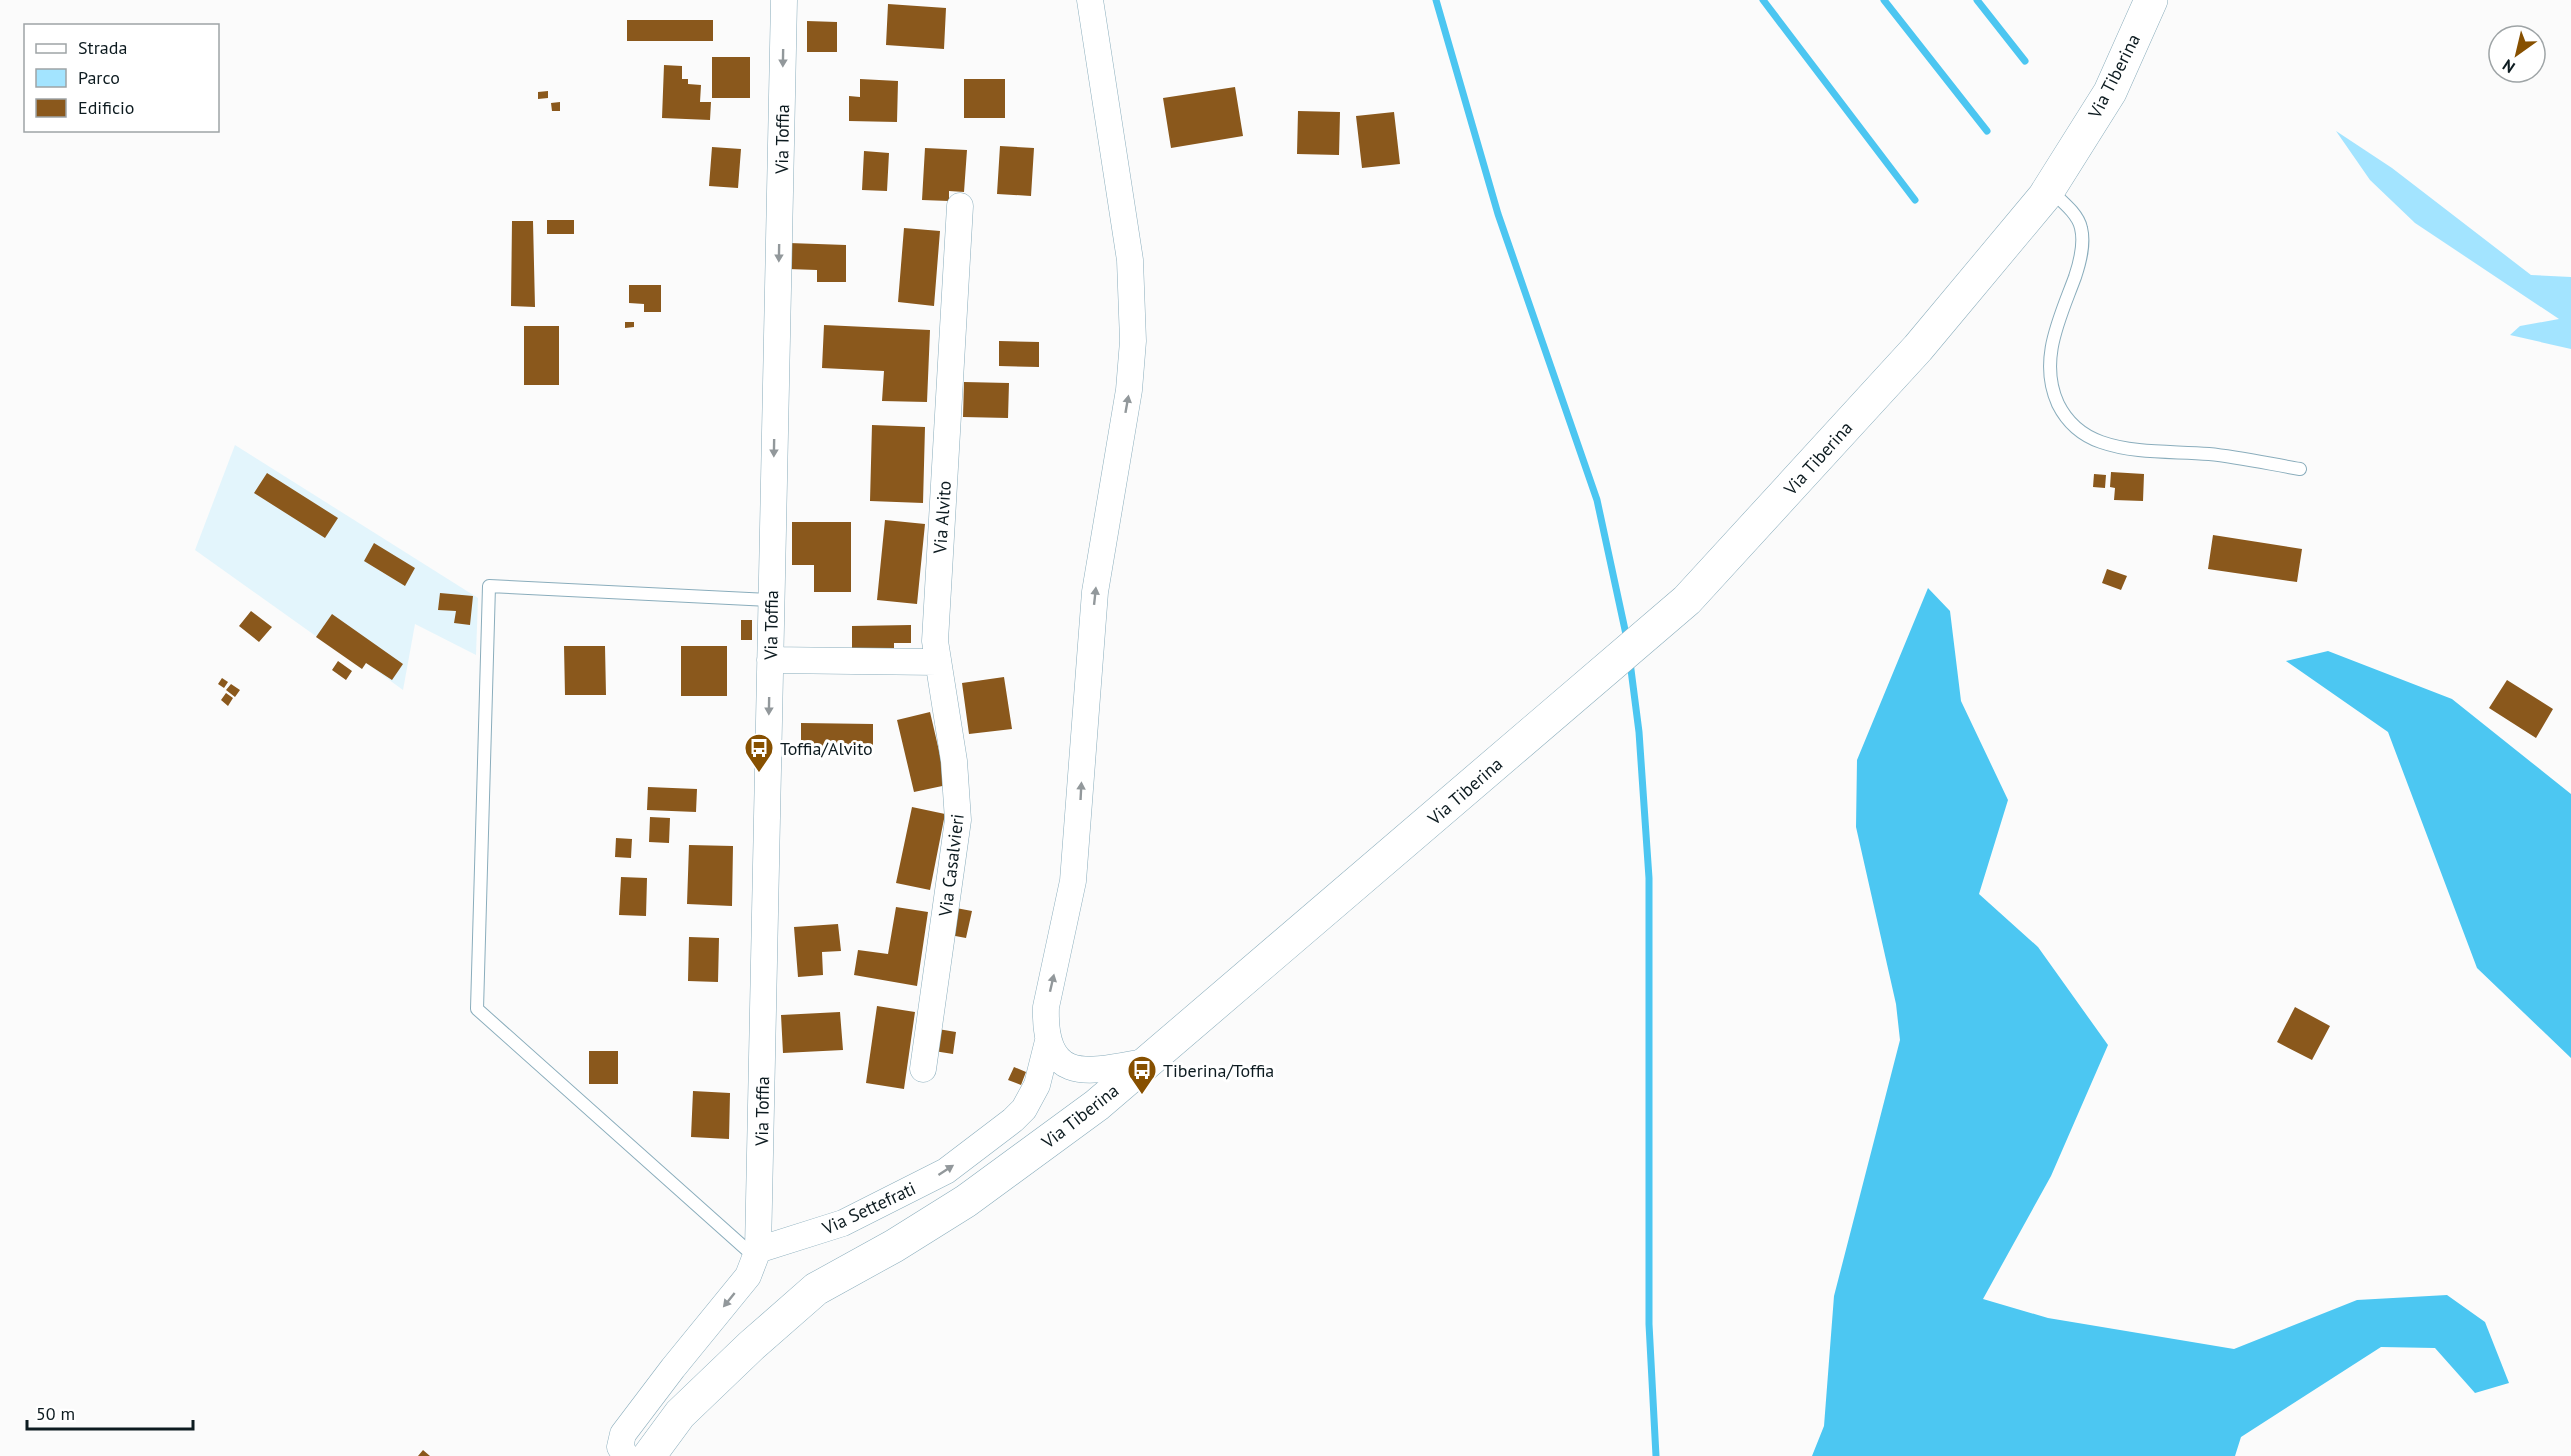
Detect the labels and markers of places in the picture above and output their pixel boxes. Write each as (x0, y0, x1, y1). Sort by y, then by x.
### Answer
bus stop icon: Toffia/Alvito (743, 732, 775, 774)
place label: Toffia/Alvito (780, 737, 873, 760)
bus stop icon: Tiberina/Toffia (1126, 1054, 1158, 1096)
place label: Tiberina/Toffia (1163, 1059, 1274, 1082)

